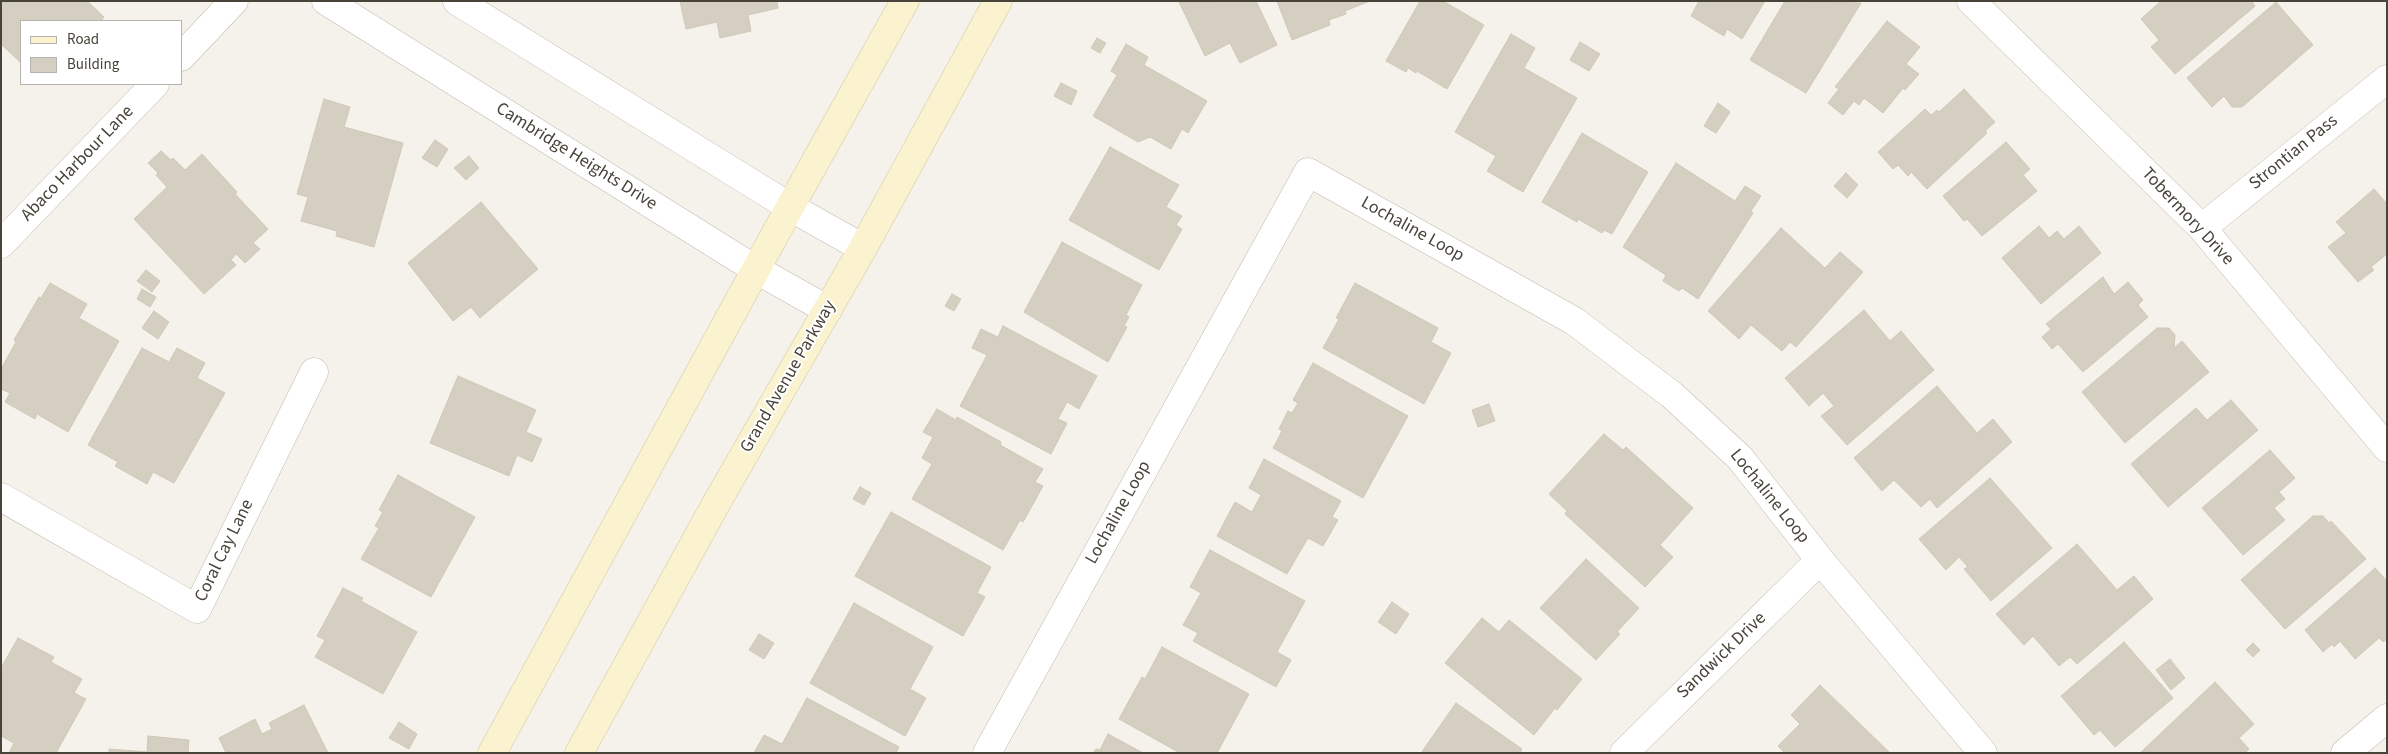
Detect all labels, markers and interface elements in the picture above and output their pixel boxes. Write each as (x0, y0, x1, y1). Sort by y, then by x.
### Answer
legend (20, 20, 182, 85)
text: Road (67, 29, 99, 50)
text: Building (67, 54, 119, 75)
street label: Cambridge Heights Drive (491, 98, 661, 216)
street label: Abaco Harbour Lane (17, 102, 139, 226)
street label: Strontian Pass (2245, 111, 2343, 195)
street label: Tobermory Drive (2136, 164, 2238, 270)
street label: Lochaline Loop (1357, 193, 1467, 267)
street label: Grand Avenue Parkway (737, 297, 841, 457)
street label: Lochaline Loop (1724, 446, 1814, 548)
street label: Lochaline Loop (1082, 458, 1156, 568)
street label: Coral Cay Lane (191, 496, 259, 606)
street label: Sandwick Drive (1673, 608, 1771, 704)

